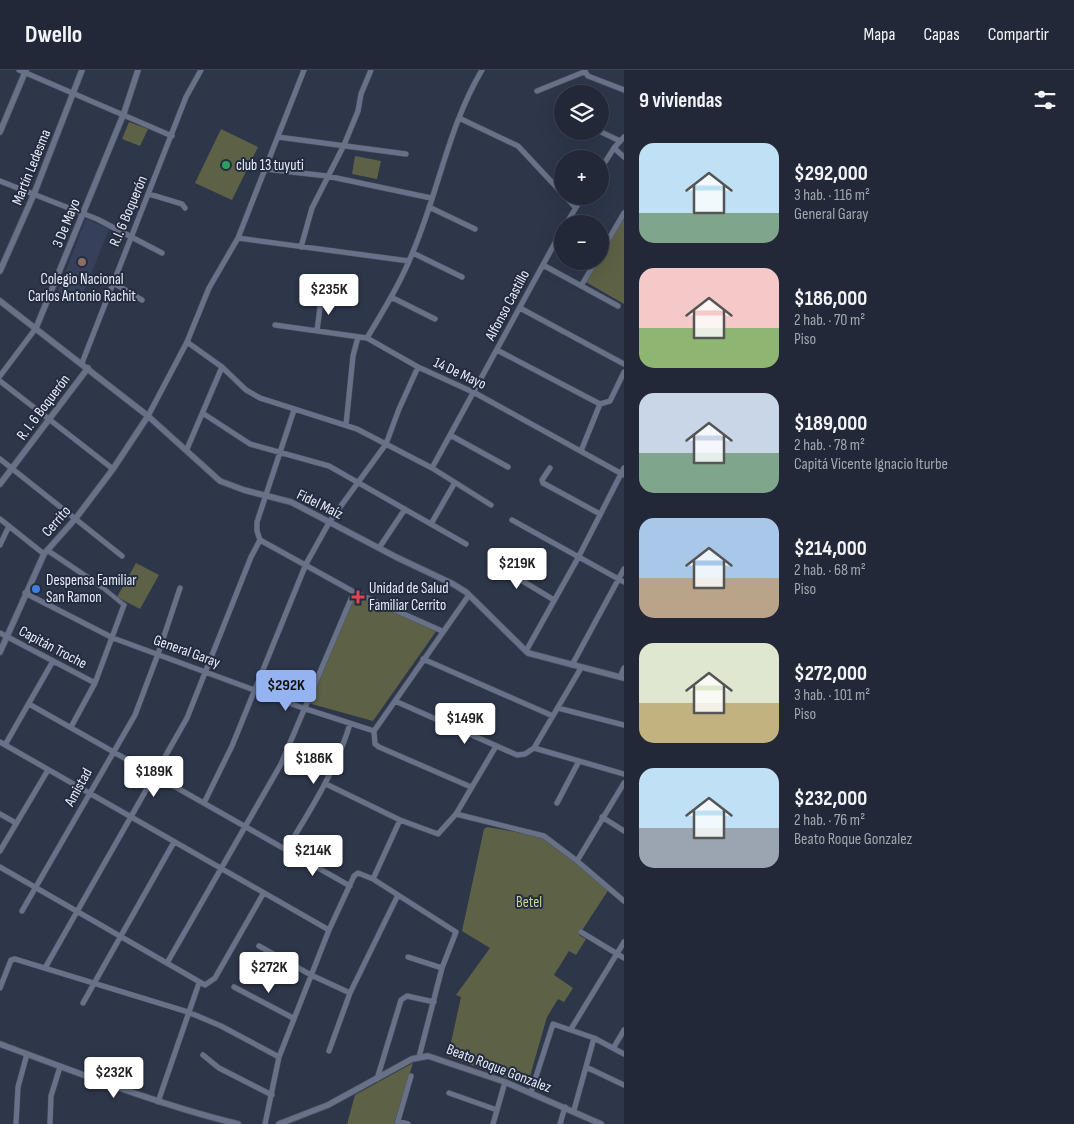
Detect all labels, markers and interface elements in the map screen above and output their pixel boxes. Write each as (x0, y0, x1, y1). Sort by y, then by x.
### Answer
text: Dwello (25, 20, 82, 49)
text: Mapa (863, 24, 895, 45)
text: Capas (923, 24, 960, 45)
text: Compartir (988, 24, 1049, 45)
map controls (554, 85, 609, 270)
button: layers (554, 85, 609, 140)
icon: filters (1031, 86, 1059, 114)
text: 9 viviendas (639, 88, 722, 113)
street label: Martín Ledesma (8, 126, 55, 208)
button: + (554, 150, 609, 205)
place label: club 13 tuyuti (236, 156, 304, 175)
marker: club 13 tuyuti (220, 159, 232, 171)
text: $292,000 (794, 161, 868, 186)
icon: home (679, 163, 739, 223)
street label: R.I. 6 Boquerón (105, 173, 152, 249)
text: 3 hab. · 116 m² (794, 186, 870, 205)
street label: 3 De Mayo (48, 196, 85, 250)
text: General Garay (794, 205, 868, 224)
button: − (554, 215, 609, 270)
marker: Colegio Nacional Carlos Antonio Rachit (76, 256, 88, 268)
street label: Alfonso Castillo (480, 267, 534, 345)
place label: Colegio Nacional Carlos Antonio Rachit (28, 270, 136, 306)
pin: $235K (294, 274, 364, 316)
text: $235K (310, 280, 348, 299)
text: $186,000 (794, 286, 867, 311)
icon: home (679, 288, 739, 348)
text: 2 hab. · 70 m² (794, 311, 865, 330)
text: Piso (794, 330, 816, 349)
street label: 14 De Mayo (430, 353, 489, 394)
street label: R. I. 6 Boquerón (12, 371, 74, 444)
text: $189,000 (794, 411, 867, 436)
icon: home (679, 413, 739, 473)
text: 2 hab. · 78 m² (794, 436, 865, 455)
text: Capitá Vicente Ignacio Iturbe (794, 455, 948, 474)
street label: Fidel Maíz (294, 485, 347, 524)
street label: Cerrito (38, 502, 75, 541)
text: $214,000 (794, 536, 867, 561)
icon: home (679, 538, 739, 598)
pin: $219K (482, 548, 552, 590)
text: $219K (499, 554, 535, 573)
text: 2 hab. · 68 m² (794, 561, 866, 580)
place label: Despensa Familiar San Ramon (46, 571, 137, 607)
place label: Unidad de Salud Familiar Cerrito (369, 579, 449, 615)
text: Piso (794, 580, 816, 599)
marker: Despensa Familiar San Ramon (30, 583, 42, 595)
marker: Unidad de Salud Familiar Cerrito (351, 590, 365, 604)
street label: Capitán Troche (15, 622, 90, 673)
street label: General Garay (151, 631, 223, 672)
text: $272,000 (794, 661, 867, 686)
icon: home (679, 663, 739, 723)
pin: $292K (251, 670, 321, 712)
text: $292K (267, 676, 305, 695)
text: 3 hab. · 101 m² (794, 686, 870, 705)
pin: $149K (430, 702, 500, 745)
text: Piso (794, 705, 816, 724)
text: $149K (446, 709, 484, 728)
pin: $186K (279, 742, 349, 785)
text: $186K (295, 749, 333, 768)
pin: $189K (119, 756, 189, 798)
text: $189K (135, 762, 173, 781)
street label: Amistad (60, 765, 97, 811)
text: $232,000 (794, 786, 867, 811)
icon: home (679, 788, 739, 848)
text: 2 hab. · 76 m² (794, 811, 865, 830)
text: Beato Roque Gonzalez (794, 830, 912, 849)
pin: $214K (278, 834, 348, 877)
text: $214K (295, 841, 331, 860)
park label: Betel (516, 893, 542, 912)
pin: $272K (234, 952, 304, 994)
text: $272K (250, 958, 288, 977)
street label: Beato Roque Gonzalez (444, 1040, 555, 1097)
pin: $232K (79, 1056, 149, 1099)
text: $232K (95, 1063, 133, 1082)

